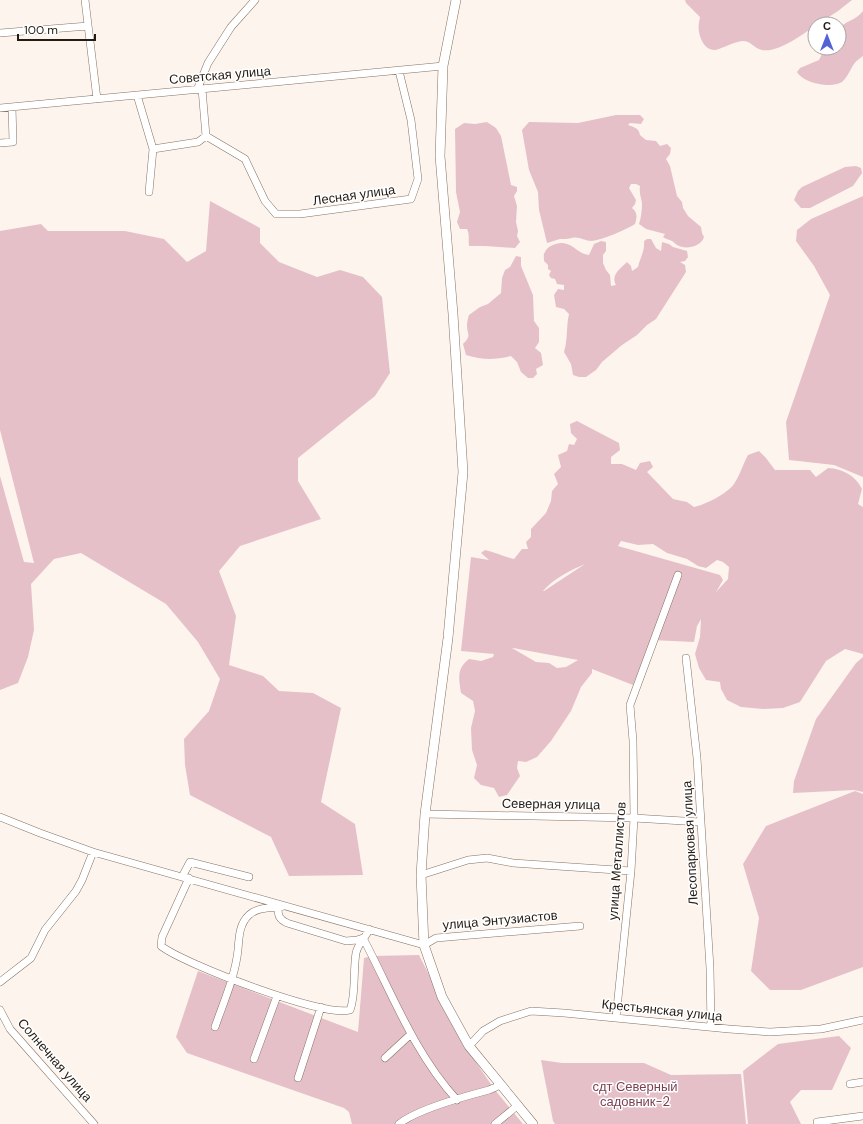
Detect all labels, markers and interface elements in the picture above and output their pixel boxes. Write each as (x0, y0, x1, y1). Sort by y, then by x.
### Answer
scale bar (18, 16, 95, 42)
north arrow (807, 16, 847, 56)
text: С (823, 19, 831, 33)
text: 100 m (24, 22, 58, 38)
street label: Советская улица (168, 62, 272, 88)
street label: Лесная улица (312, 181, 397, 209)
street label: Лесопарковая улица (678, 780, 702, 906)
street label: Северная улица (502, 795, 601, 813)
street label: улица Металлистов (604, 801, 630, 921)
street label: улица Энтузиастов (442, 907, 558, 933)
street label: Крестьянская улица (601, 995, 724, 1025)
street label: Солнечная улица (14, 1015, 96, 1106)
park label: сдт Северный садовник-2 (592, 1078, 678, 1110)

